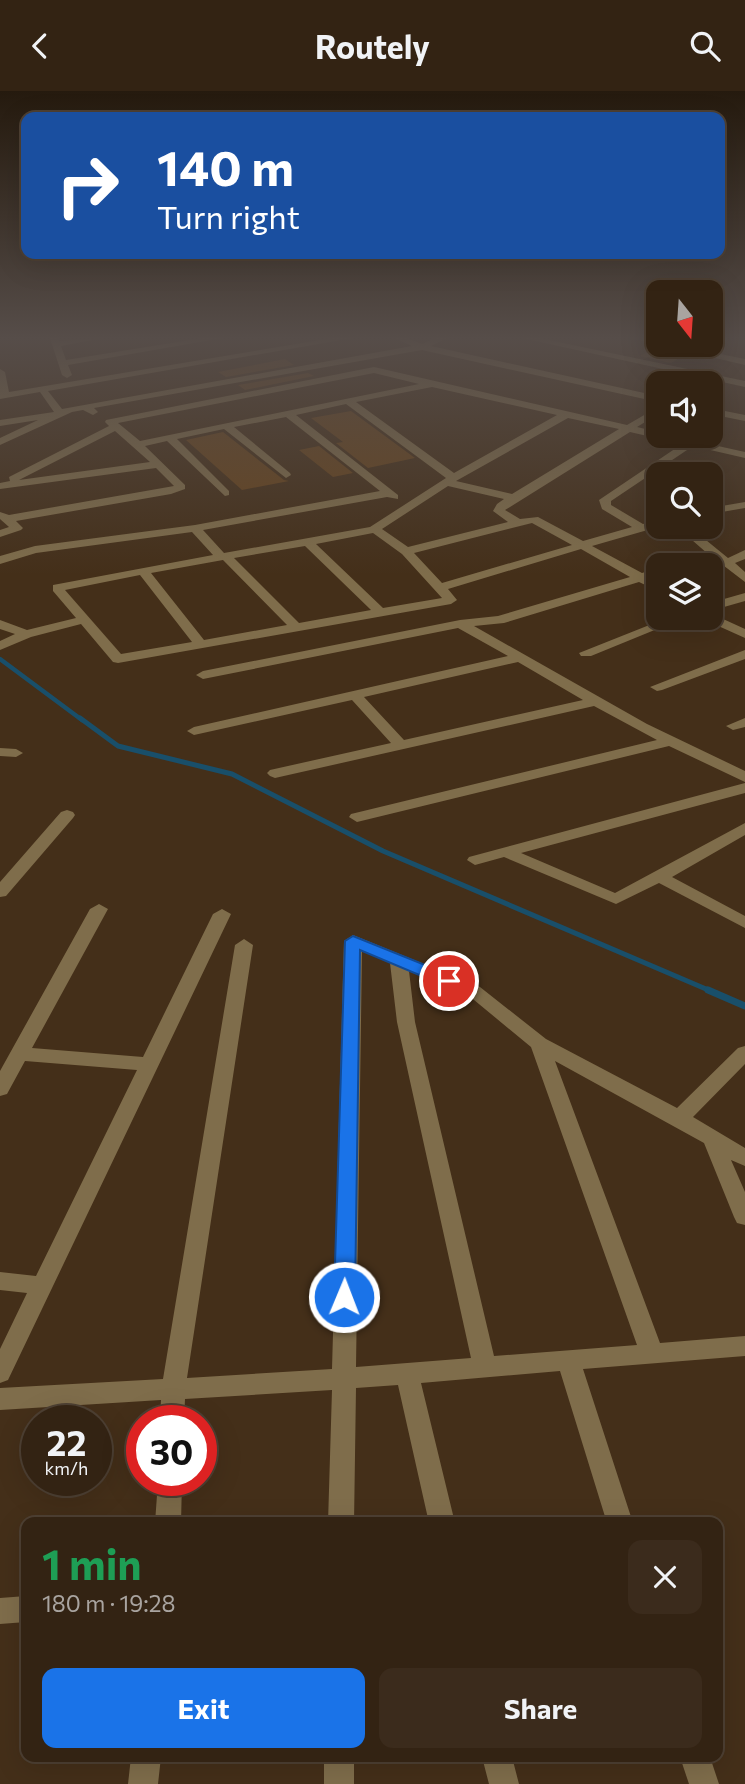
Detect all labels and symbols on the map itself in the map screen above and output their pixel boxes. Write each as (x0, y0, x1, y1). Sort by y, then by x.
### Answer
north arrow (646, 280, 723, 357)
pin (419, 951, 479, 1011)
position arrow (307, 1260, 381, 1334)
speed limit sign: 30 (126, 1405, 217, 1496)

